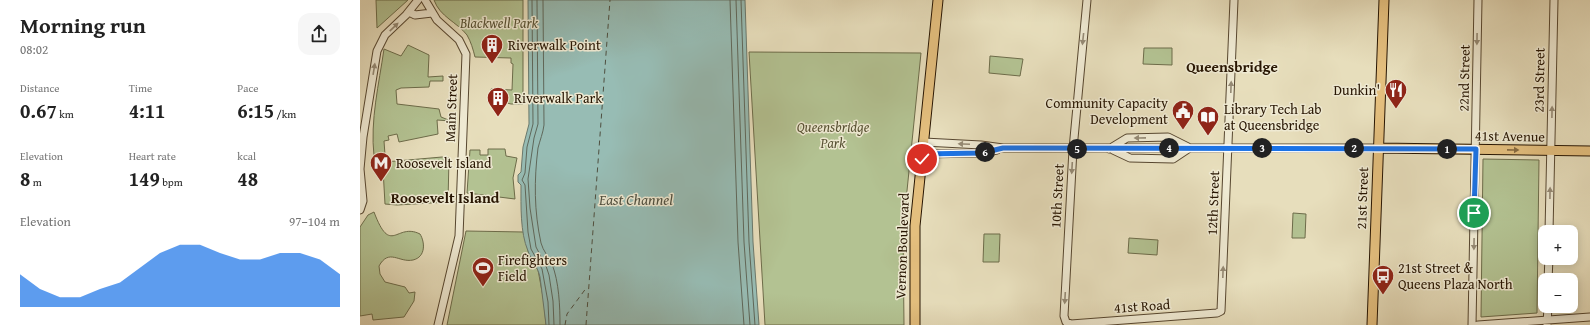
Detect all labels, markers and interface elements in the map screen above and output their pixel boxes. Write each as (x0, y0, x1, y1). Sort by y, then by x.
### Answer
text: Morning run (20, 9, 146, 41)
button: share (298, 13, 340, 55)
park label: Blackwell Park (459, 13, 539, 33)
one-way arrow (390, 23, 399, 32)
building icon: Riverwalk Point (479, 32, 505, 65)
one-way arrow (1080, 33, 1087, 45)
one-way arrow (1474, 33, 1480, 46)
place label: Riverwalk Point (508, 35, 601, 55)
text: 08:02 (20, 40, 48, 59)
street label: 22nd Street (1453, 44, 1475, 112)
street label: 23rd Street (1528, 47, 1550, 113)
district label: Queensbridge (1186, 56, 1278, 77)
one-way arrow (371, 63, 377, 75)
street label: Main Street (440, 73, 462, 143)
restaurant icon: Dunkin' (1383, 77, 1409, 110)
text: Distance (20, 80, 59, 96)
text: Time (129, 80, 152, 96)
text: Pace (237, 80, 258, 96)
one-way arrow (1228, 80, 1234, 93)
place label: Dunkin' (1334, 80, 1380, 100)
building icon: Riverwalk Park (485, 85, 511, 118)
place label: Riverwalk Park (514, 88, 603, 108)
place label: Community Capacity Development (1046, 93, 1168, 129)
text: 0.67 (20, 96, 57, 125)
text: 4:11 (129, 96, 165, 125)
text: 6:15 (237, 96, 274, 125)
public building icon: Community Capacity Development (1170, 98, 1196, 131)
place label: Library Tech Lab at Queensbridge (1224, 99, 1322, 135)
library icon: Library Tech Lab at Queensbridge (1195, 104, 1221, 137)
one-way arrow (1549, 105, 1555, 118)
text: km (57, 106, 74, 122)
text: /km (274, 106, 296, 122)
park label: Queensbridge Park (797, 117, 870, 153)
street label: 41st Avenue (1475, 125, 1546, 147)
one-way arrow (1133, 135, 1146, 141)
pin: 4 (1159, 138, 1179, 158)
pin: 3 (1252, 138, 1272, 158)
pin: 2 (1344, 138, 1364, 158)
pin: 5 (1067, 139, 1087, 159)
pin: 1 (1437, 139, 1457, 159)
text: 4 (1166, 140, 1172, 156)
text: 3 (1259, 140, 1265, 156)
text: 2 (1351, 140, 1357, 156)
one-way arrow (958, 141, 970, 148)
text: 5 (1074, 141, 1080, 157)
text: 1 (1444, 141, 1450, 157)
pin (905, 142, 939, 176)
pin: 6 (975, 142, 995, 162)
text: 6 (982, 144, 988, 160)
one-way arrow (1507, 147, 1520, 153)
text: Elevation (20, 148, 63, 164)
text: Heart rate (129, 148, 176, 164)
text: kcal (237, 148, 256, 164)
icon: check (911, 148, 933, 170)
metro station icon: Roosevelt Island (368, 150, 394, 183)
place label: Roosevelt Island (396, 153, 492, 173)
one-way arrow (1068, 162, 1075, 174)
street label: 10th Street (1045, 163, 1069, 229)
text: 8 (20, 164, 30, 193)
text: 149 (129, 164, 160, 193)
text: 48 (237, 164, 258, 193)
street label: 21st Street (1351, 166, 1373, 230)
street label: 12th Street (1202, 170, 1224, 236)
text: m (30, 174, 42, 190)
text: bpm (160, 174, 183, 190)
one-way arrow (1547, 186, 1553, 199)
district label: Roosevelt Island (391, 187, 500, 208)
water label: East Channel (598, 189, 673, 210)
street label: Vernon Boulevard (890, 192, 914, 299)
pin (1457, 196, 1491, 230)
icon: arrive (1463, 202, 1485, 224)
text: Elevation (20, 212, 71, 231)
text: 97–104 m (289, 212, 340, 231)
map controls (1538, 225, 1578, 313)
button: + (1538, 225, 1578, 265)
one-way arrow (1470, 238, 1477, 250)
place label: Firefighters Field (498, 250, 567, 286)
sports icon: Firefighters Field (470, 255, 496, 288)
place label: 21st Street & Queens Plaza North (1398, 258, 1513, 294)
bus stop icon: 21st Street & Queens Plaza North (1370, 263, 1396, 296)
one-way arrow (1220, 266, 1227, 278)
button: − (1538, 273, 1578, 313)
one-way arrow (1062, 292, 1069, 304)
street label: 41st Road (1113, 294, 1171, 318)

